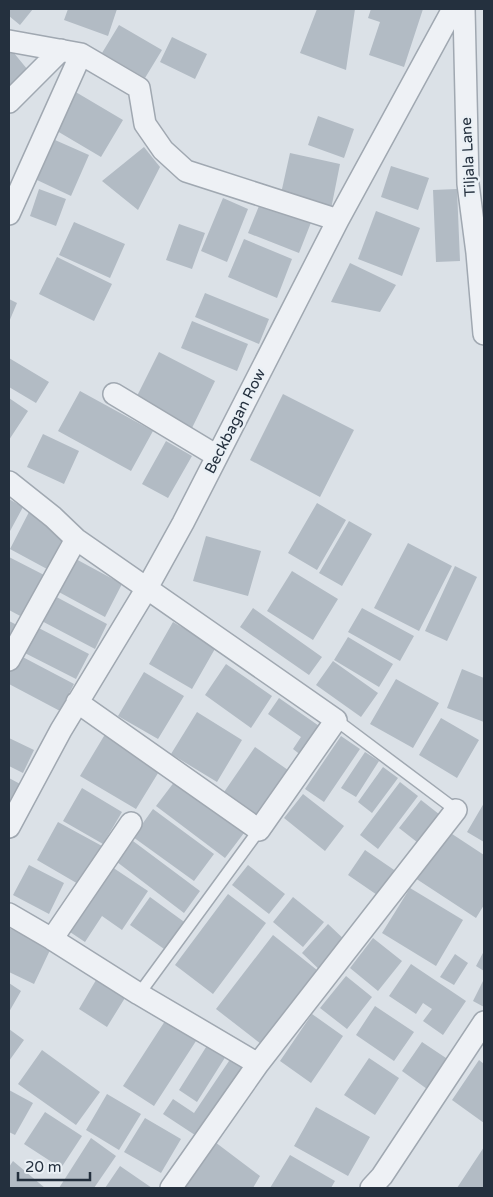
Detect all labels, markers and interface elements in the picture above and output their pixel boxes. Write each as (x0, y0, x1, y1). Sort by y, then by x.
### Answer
street label: Tiljala Lane (457, 117, 479, 197)
street label: Beckbagan Row (201, 365, 269, 476)
scale bar (18, 1150, 90, 1182)
text: 20 m (25, 1158, 62, 1176)

